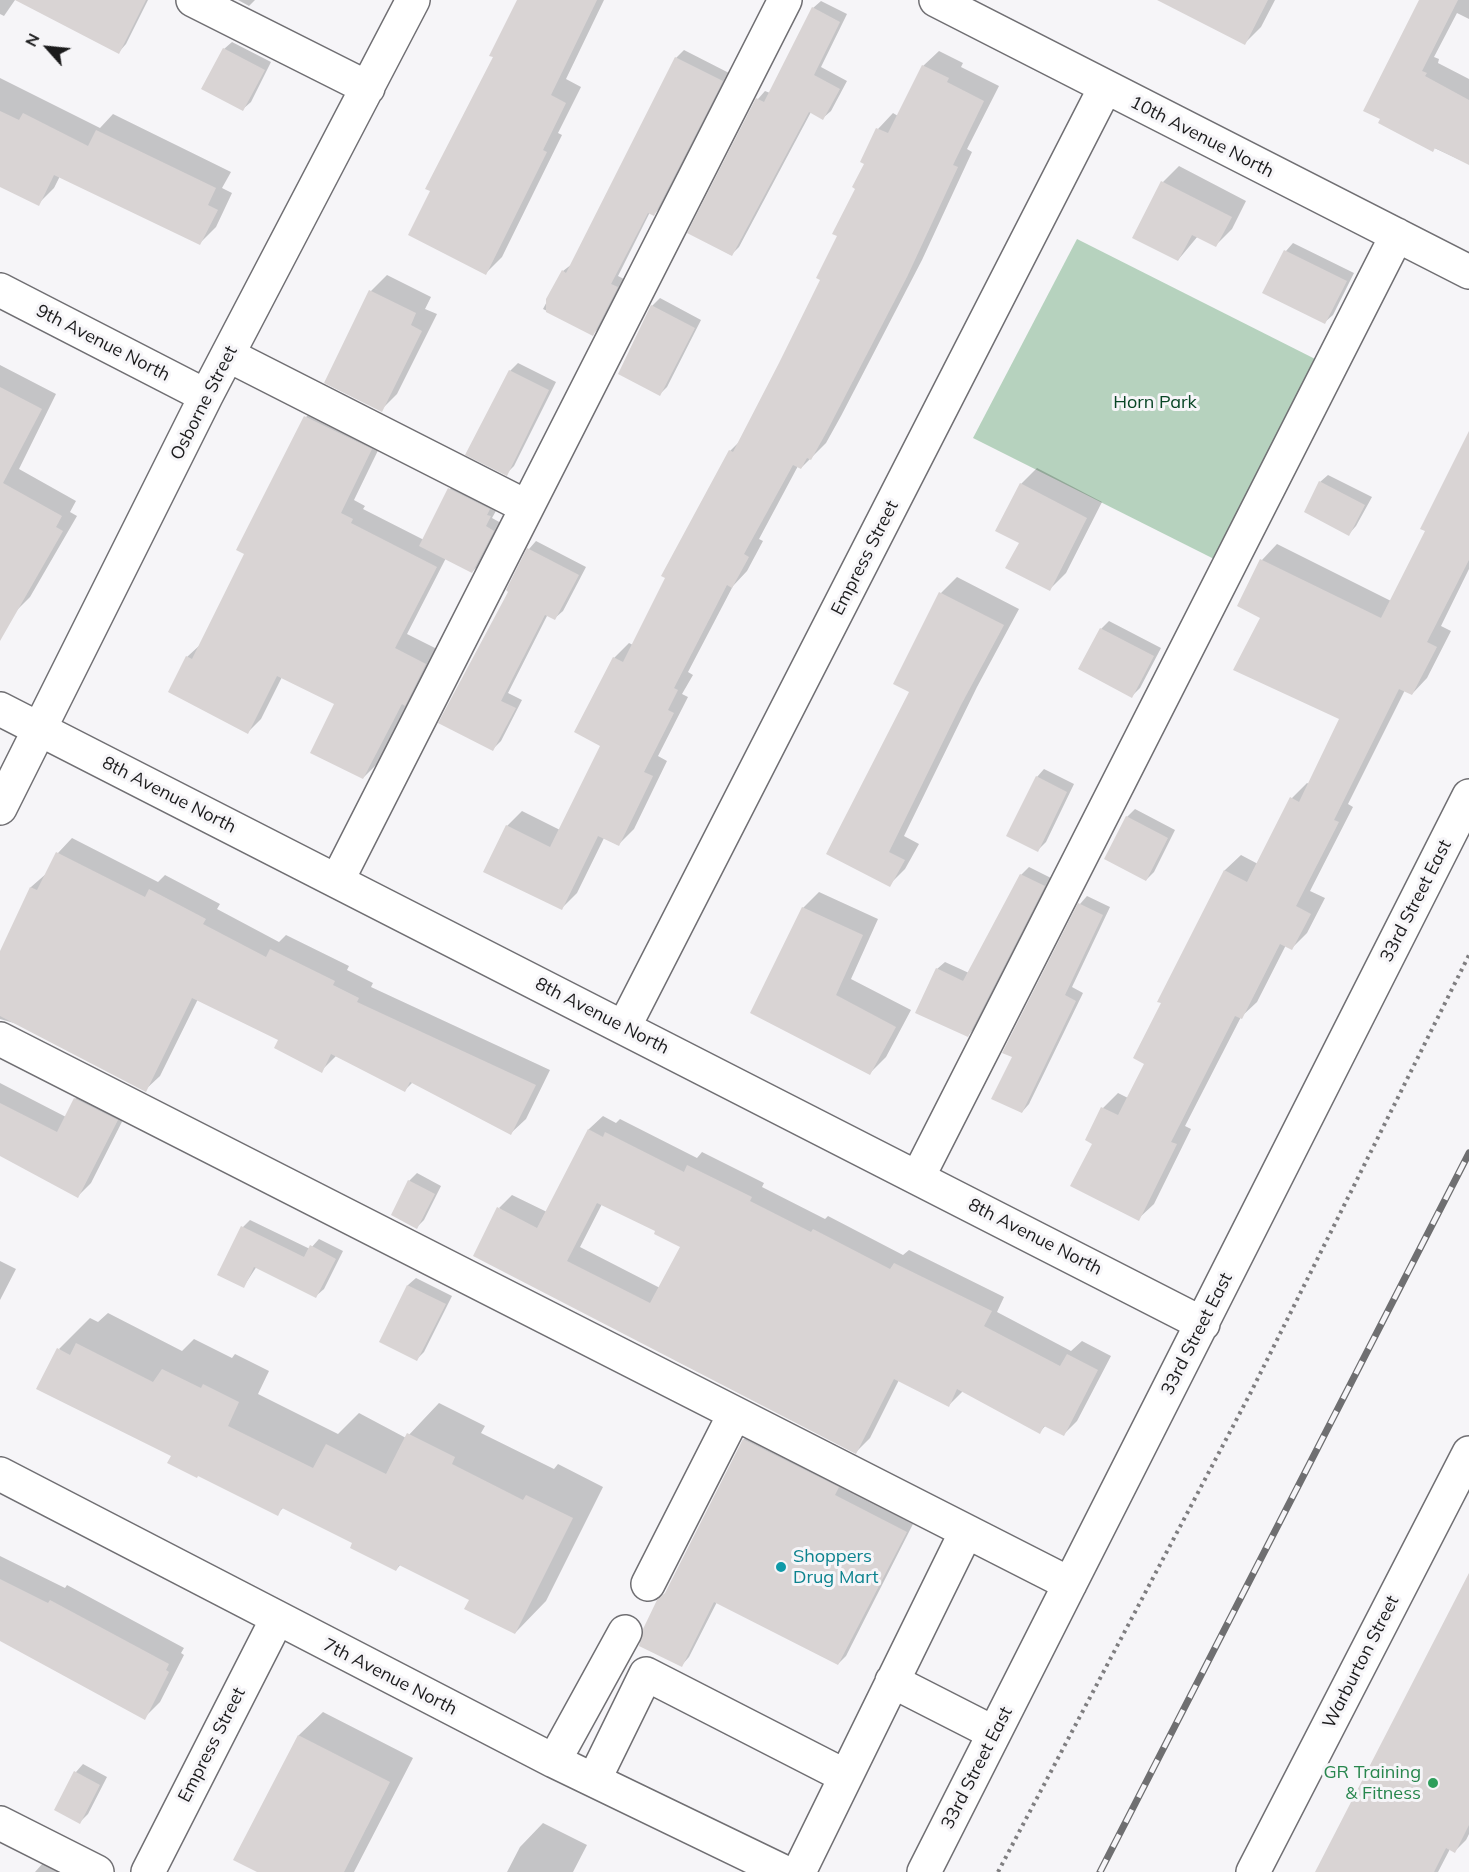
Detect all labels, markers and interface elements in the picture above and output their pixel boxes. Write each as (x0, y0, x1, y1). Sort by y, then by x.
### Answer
north arrow (18, 18, 78, 78)
text: N (20, 30, 44, 50)
street label: 10th Avenue North (1127, 91, 1277, 183)
street label: 9th Avenue North (32, 300, 174, 386)
street label: Osborne Street (166, 342, 242, 464)
park label: Horn Park (1113, 392, 1197, 414)
street label: Empress Street (827, 497, 903, 619)
street label: 8th Avenue North (98, 752, 240, 838)
street label: 33rd Street East (1376, 836, 1456, 966)
street label: 8th Avenue North (531, 973, 673, 1059)
street label: 8th Avenue North (964, 1194, 1106, 1280)
street label: 33rd Street East (1157, 1269, 1237, 1399)
place label: Shoppers Drug Mart (793, 1546, 878, 1588)
marker: Shoppers Drug Mart (774, 1560, 788, 1574)
street label: Warburton Street (1318, 1592, 1404, 1732)
street label: 7th Avenue North (319, 1634, 461, 1720)
street label: Empress Street (174, 1684, 250, 1806)
street label: 33rd Street East (937, 1703, 1017, 1833)
place label: GR Training & Fitness (1323, 1762, 1421, 1804)
marker: GR Training & Fitness (1426, 1776, 1440, 1790)

